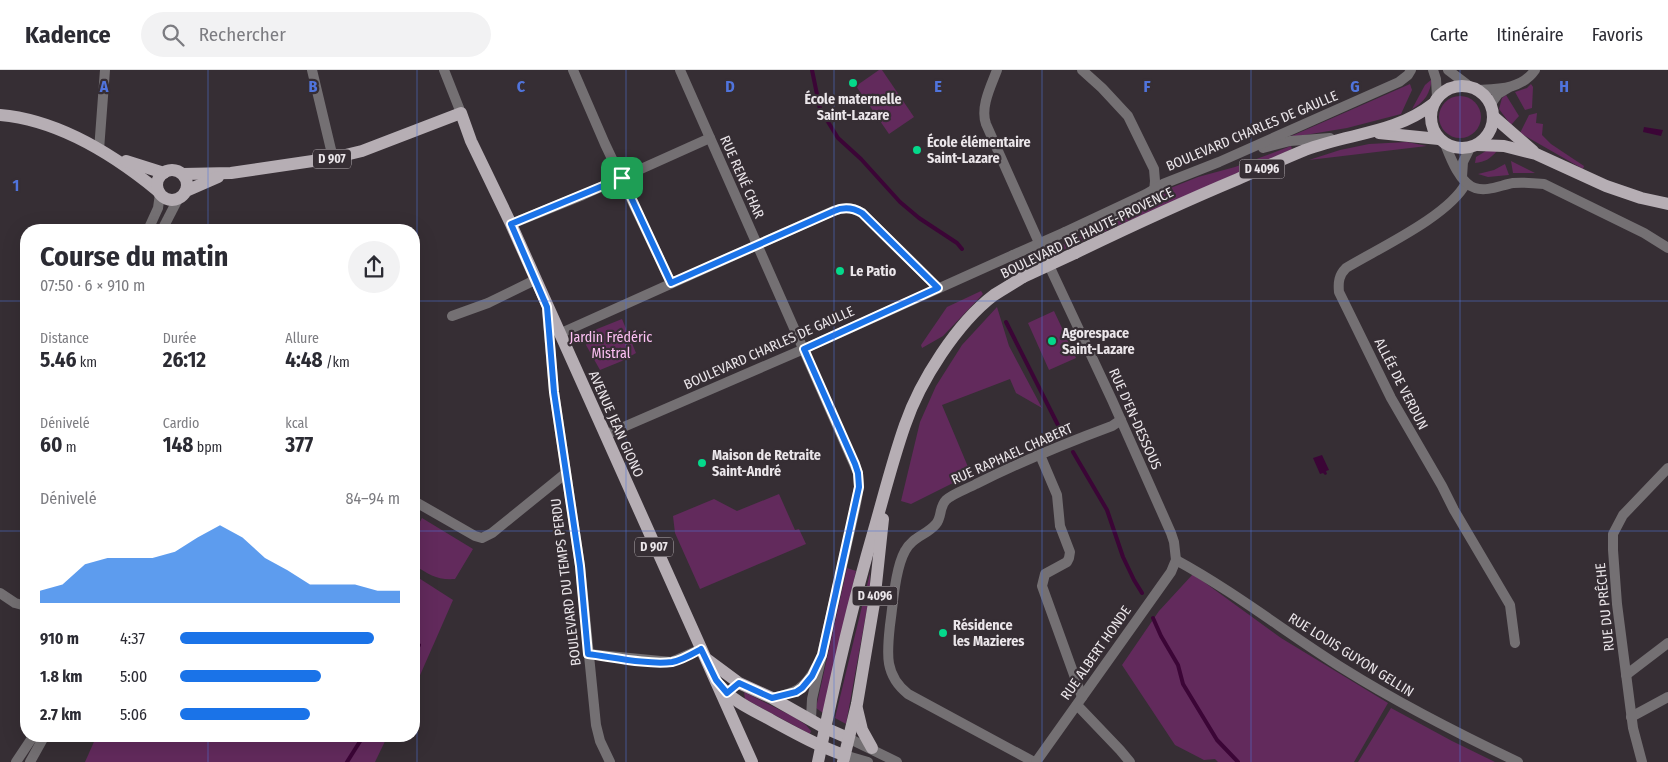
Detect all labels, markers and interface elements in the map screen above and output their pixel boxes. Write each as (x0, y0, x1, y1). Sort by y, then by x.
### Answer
search box (141, 12, 491, 57)
text: Kadence (25, 21, 111, 49)
icon: search (159, 21, 187, 49)
text: Rechercher (199, 23, 286, 46)
text: Carte (1430, 24, 1468, 46)
text: Itinéraire (1496, 24, 1564, 46)
text: Favoris (1592, 24, 1643, 46)
text: A (99, 77, 109, 96)
text: B (309, 77, 318, 96)
text: C (517, 77, 526, 96)
text: D (725, 77, 735, 96)
marker: École maternelle Saint-Lazare (847, 77, 859, 89)
text: E (934, 77, 942, 96)
text: F (1143, 77, 1151, 96)
text: G (1350, 77, 1360, 96)
text: H (1559, 77, 1569, 96)
street label: BOULEVARD CHARLES DE GAULLE (1164, 87, 1341, 175)
place label: École maternelle Saint-Lazare (804, 90, 902, 124)
street label: RUE RENÉ CHAR (716, 133, 769, 221)
place label: École élémentaire Saint-Lazare (927, 133, 1031, 167)
marker: École élémentaire Saint-Lazare (911, 144, 923, 156)
road number: D 907 (313, 150, 351, 168)
pin (601, 157, 643, 199)
road number: D 4096 (1240, 160, 1284, 178)
icon: arrive (608, 164, 636, 192)
text: 1 (13, 176, 19, 195)
street label: BOULEVARD DE HAUTE-PROVENCE (998, 184, 1177, 282)
text: Course du matin (40, 240, 229, 273)
button: share (348, 241, 400, 293)
place label: Le Patio (850, 263, 897, 280)
marker: Le Patio (834, 265, 846, 277)
text: 07:50 · 6 × 910 m (40, 276, 145, 295)
street label: BOULEVARD CHARLES DE GAULLE (681, 302, 857, 393)
place label: Agorespace Saint-Lazare (1061, 325, 1135, 358)
park label: Jardin Frédéric Mistral (570, 329, 652, 362)
text: Distance (40, 330, 89, 347)
text: Durée (163, 330, 196, 347)
text: Allure (285, 330, 319, 347)
marker: Agorespace Saint-Lazare (1046, 335, 1058, 347)
street label: ALLÉE DE VERDUN (1371, 335, 1432, 433)
text: 5.46 (40, 347, 76, 373)
text: 26:12 (163, 347, 206, 373)
text: 4:48 (285, 347, 323, 373)
text: km (76, 354, 97, 371)
text: /km (323, 354, 350, 371)
street label: RUE D'EN-DESSOUS (1105, 366, 1165, 472)
street label: AVENUE JEAN GIONO (585, 368, 647, 480)
text: Dénivelé (40, 415, 90, 432)
text: Cardio (163, 415, 199, 432)
text: kcal (285, 415, 308, 432)
street label: RUE RAPHAEL CHABERT (949, 419, 1076, 488)
text: 60 (40, 432, 62, 458)
text: 148 (163, 432, 193, 458)
text: 377 (285, 432, 313, 458)
text: m (62, 439, 77, 456)
text: bpm (193, 439, 222, 456)
place label: Maison de Retraite Saint-André (712, 447, 821, 480)
marker: Maison de Retraite Saint-André (696, 457, 708, 469)
text: Dénivelé (40, 489, 97, 508)
text: 84–94 m (345, 489, 400, 508)
street label: BOULEVARD DU TEMPS PERDU (547, 497, 585, 667)
road number: D 907 (635, 538, 673, 557)
street label: RUE DU PRÊCHE (1591, 562, 1618, 652)
road number: D 4096 (852, 586, 898, 606)
street label: RUE ALBERT HONDE (1057, 602, 1135, 703)
street label: RUE LOUIS GUYON GELLIN (1285, 609, 1417, 701)
place label: Résidence les Mazieres (953, 617, 1024, 650)
marker: Résidence les Mazieres (937, 627, 949, 639)
text: 910 m (40, 629, 79, 648)
text: 4:37 (120, 629, 145, 648)
text: 1.8 km (40, 667, 83, 686)
text: 5:00 (120, 667, 147, 686)
text: 2.7 km (40, 705, 82, 724)
text: 5:06 (120, 705, 147, 724)

